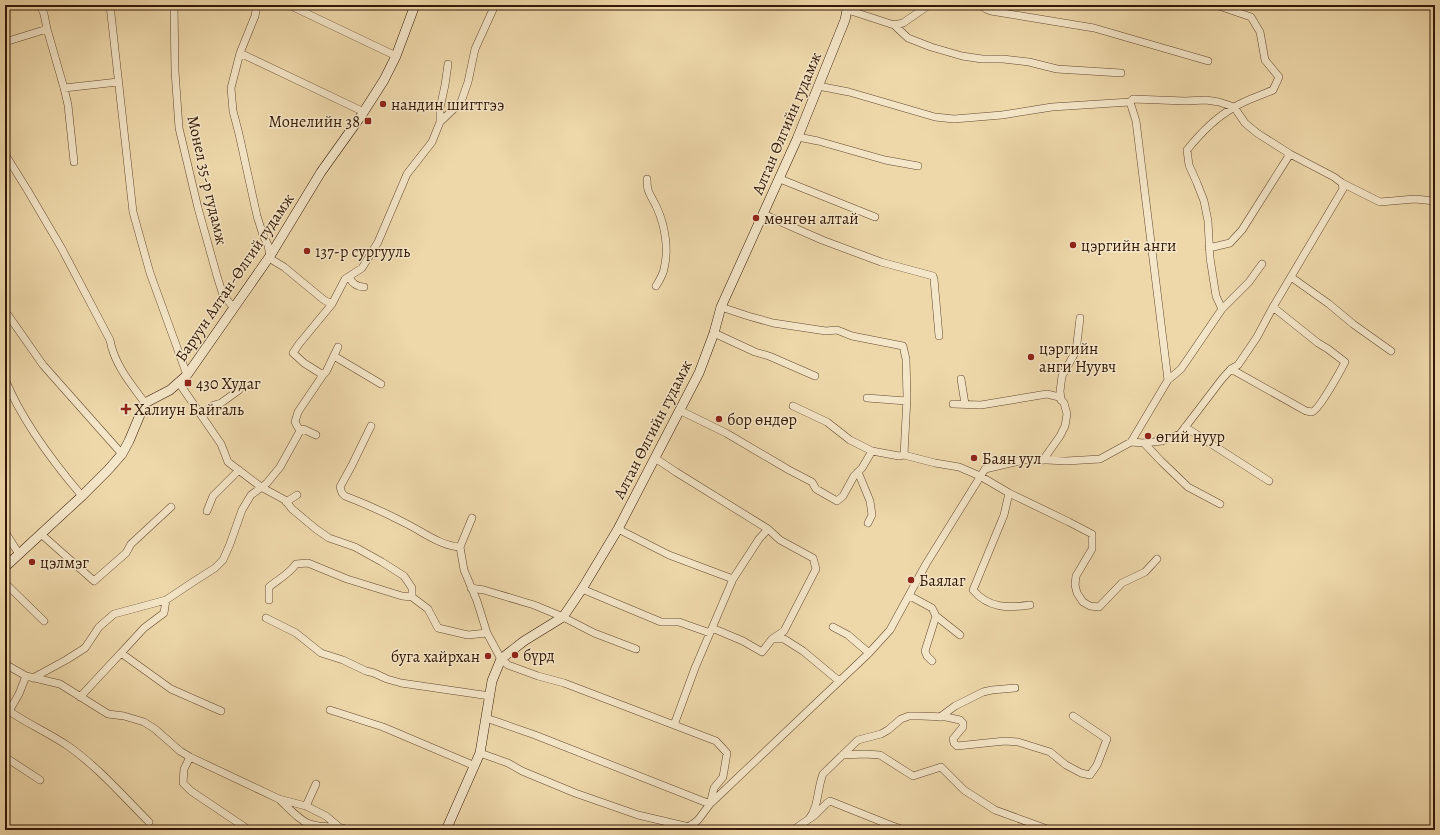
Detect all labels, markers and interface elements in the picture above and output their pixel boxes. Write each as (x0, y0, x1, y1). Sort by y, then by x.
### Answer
street label: Алтан Өлгийн гудамж (746, 49, 827, 199)
place label: нандин шигтгээ (391, 94, 504, 116)
marker: нандин шигтгээ (378, 99, 388, 109)
place label: Монелийн 38 (268, 111, 360, 133)
street label: Монел 35-р гудамж (181, 113, 233, 247)
marker: Монелийн 38 (363, 116, 373, 126)
street label: Баруун Алтан-Өлгий гудамж (170, 189, 300, 366)
place label: мөнгөн алтай (764, 208, 859, 230)
marker: мөнгөн алтай (751, 213, 761, 223)
place label: цэргийн анги (1081, 235, 1176, 257)
marker: цэргийн анги (1068, 240, 1078, 250)
place label: 137-р сургууль (315, 241, 410, 263)
marker: 137-р сургууль (302, 246, 312, 256)
place label: цэргийн анги Нуувч (1039, 338, 1116, 378)
marker: цэргийн анги Нуувч (1026, 352, 1036, 362)
street label: Алтан Өлгийн гудамж (608, 356, 697, 504)
place label: 430 Худаг (196, 373, 261, 395)
marker: 430 Худаг (183, 378, 193, 388)
place label: Халиун Байгаль (134, 399, 244, 421)
marker: Халиун Байгаль (121, 404, 131, 414)
place label: бор өндөр (727, 409, 797, 431)
marker: бор өндөр (714, 414, 724, 424)
place label: өгий нуур (1156, 426, 1225, 448)
marker: өгий нуур (1143, 431, 1153, 441)
place label: Баян уул (982, 448, 1042, 470)
marker: Баян уул (969, 453, 979, 463)
place label: цэлмэг (40, 552, 89, 574)
marker: цэлмэг (27, 557, 37, 567)
place label: Баялаг (919, 570, 966, 592)
marker: Баялаг (906, 575, 916, 585)
place label: бүрд (523, 645, 555, 667)
place label: буга хайрхан (391, 646, 480, 668)
marker: бүрд (510, 650, 520, 660)
marker: буга хайрхан (483, 651, 493, 661)

